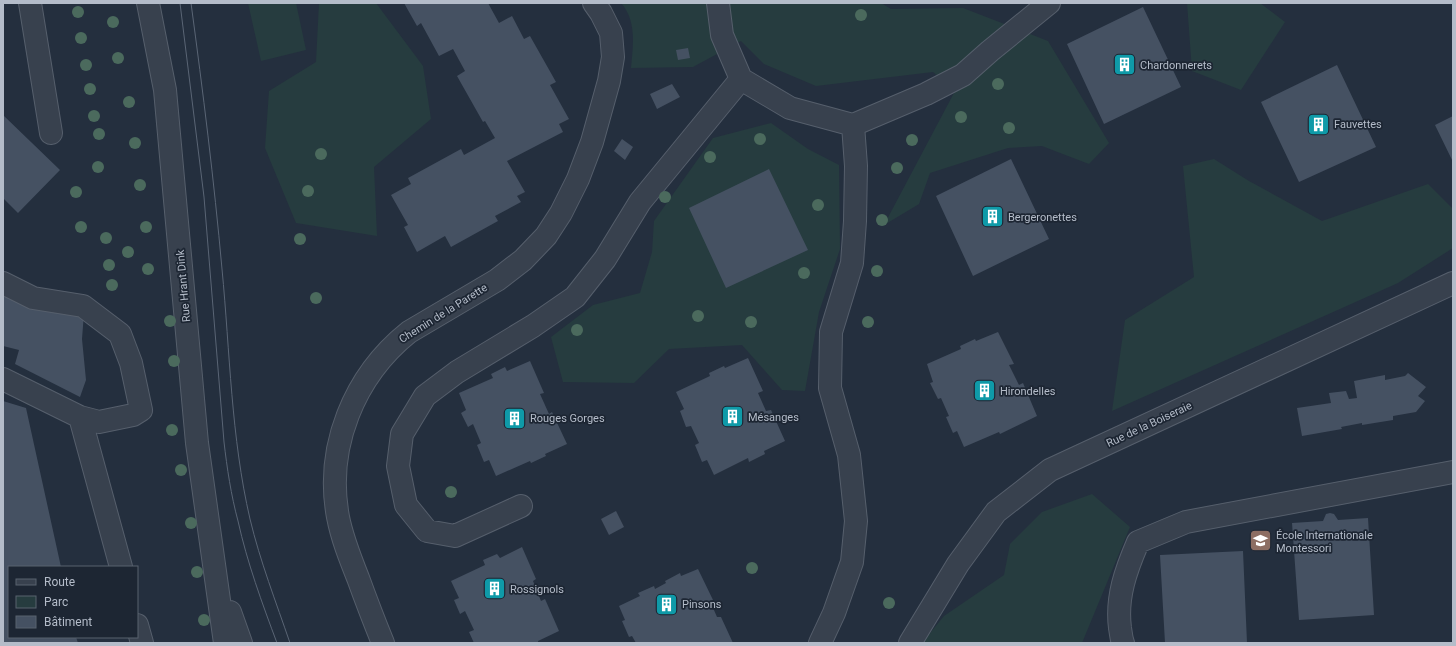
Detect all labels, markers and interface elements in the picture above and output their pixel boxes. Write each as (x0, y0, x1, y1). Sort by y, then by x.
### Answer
building icon: Chardonnerets (1111, 52, 1137, 78)
place label: Chardonnerets (1140, 59, 1212, 72)
building icon: Fauvettes (1305, 111, 1331, 137)
place label: Fauvettes (1334, 118, 1382, 131)
building icon: Bergeronettes (979, 204, 1005, 230)
place label: Bergeronettes (1008, 211, 1077, 224)
street label: Rue Hrant Dink (174, 249, 193, 323)
street label: Chemin de la Parette (397, 281, 490, 346)
building icon: Hirondelles (971, 378, 997, 404)
place label: Hirondelles (1000, 385, 1056, 398)
street label: Rue de la Boiseraie (1104, 399, 1194, 450)
building icon: Mésanges (720, 404, 746, 430)
building icon: Rouges Gorges (501, 405, 527, 431)
place label: Mésanges (748, 411, 799, 424)
place label: Rouges Gorges (530, 412, 605, 425)
school or university icon: École Internationale Montessori (1247, 528, 1273, 554)
place label: École Internationale Montessori (1276, 529, 1373, 555)
legend (8, 566, 138, 638)
text: Route (44, 575, 75, 589)
building icon: Rossignols (482, 576, 508, 602)
place label: Rossignols (510, 583, 564, 596)
building icon: Pinsons (654, 591, 680, 617)
text: Parc (44, 595, 68, 609)
place label: Pinsons (682, 598, 722, 611)
text: Bâtiment (44, 615, 92, 629)

